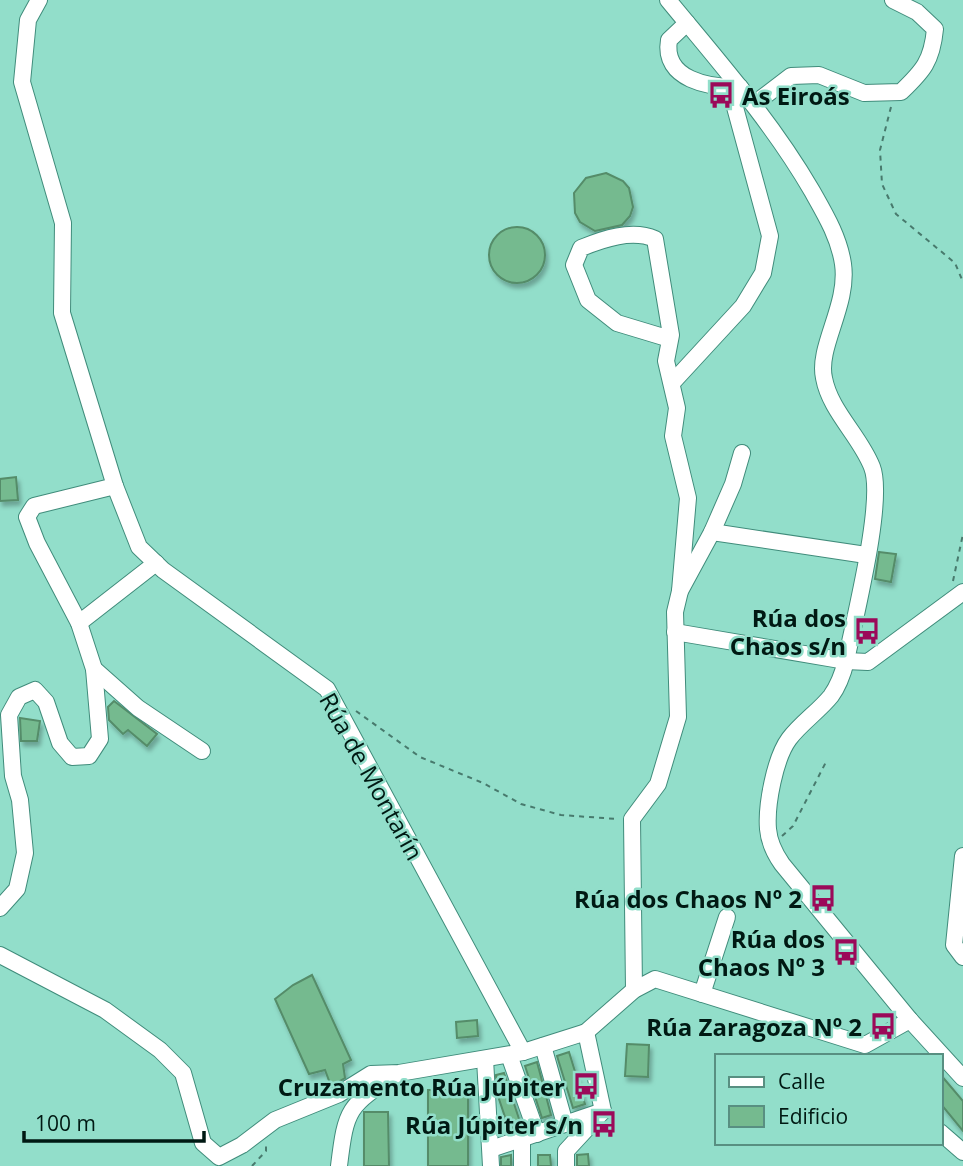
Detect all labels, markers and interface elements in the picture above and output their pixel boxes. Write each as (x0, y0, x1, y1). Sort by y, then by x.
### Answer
place label: As Eiroás (742, 79, 850, 112)
bus stop icon: As Eiroás (706, 80, 736, 110)
place label: Rúa dos Chaos s/n (730, 601, 846, 662)
bus stop icon: Rúa dos Chaos s/n (852, 616, 882, 646)
street label: Rúa de Montarín (312, 686, 432, 866)
place label: Rúa dos Chaos Nº 2 (574, 882, 802, 915)
bus stop icon: Rúa dos Chaos Nº 2 (808, 883, 838, 913)
place label: Rúa dos Chaos Nº 3 (698, 922, 825, 983)
bus stop icon: Rúa dos Chaos Nº 3 (831, 937, 861, 967)
place label: Rúa Zaragoza Nº 2 (646, 1010, 862, 1043)
bus stop icon: Rúa Zaragoza Nº 2 (868, 1011, 898, 1041)
legend (715, 1054, 942, 1145)
text: Calle (778, 1067, 825, 1095)
place label: Cruzamento Rúa Júpiter (278, 1070, 565, 1103)
bus stop icon: Cruzamento Rúa Júpiter (571, 1071, 601, 1101)
scale bar (24, 1100, 205, 1144)
text: Edificio (778, 1102, 848, 1130)
place label: Rúa Júpiter s/n (405, 1108, 583, 1141)
text: 100 m (35, 1109, 96, 1137)
bus stop icon: Rúa Júpiter s/n (589, 1109, 619, 1139)

